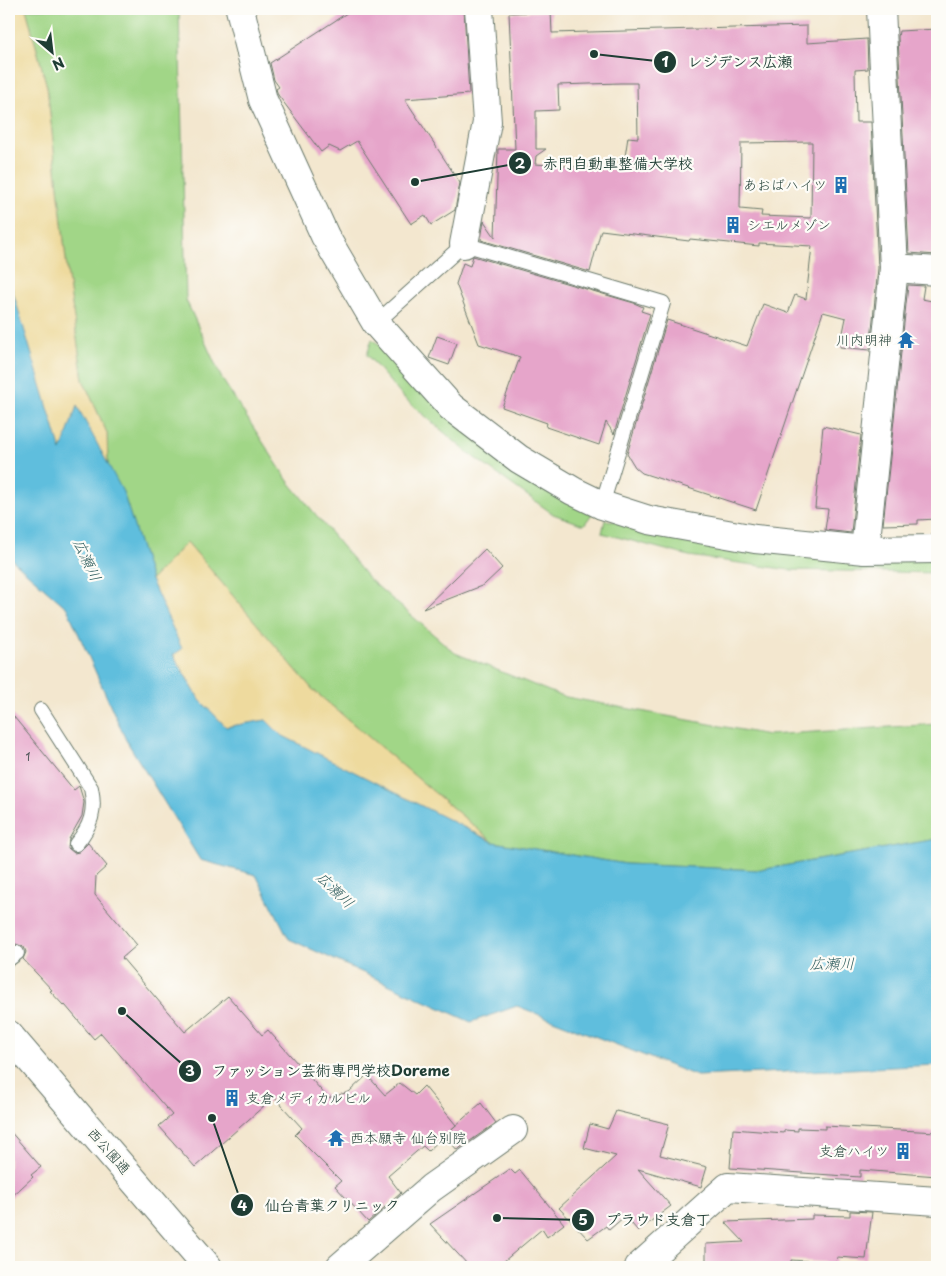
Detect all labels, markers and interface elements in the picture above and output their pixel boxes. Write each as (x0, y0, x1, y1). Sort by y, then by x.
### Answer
north arrow (28, 28, 78, 78)
callout: レジデンス広瀬 (652, 47, 802, 77)
text: 1 (661, 49, 669, 72)
text: レジデンス広瀬 (687, 49, 793, 72)
text: N (49, 52, 68, 76)
callout: 赤門自動車整備大学校 (508, 148, 703, 178)
text: 2 (515, 151, 526, 174)
text: 赤門自動車整備大学校 (543, 151, 693, 174)
place label: あおばハイツ (743, 174, 827, 195)
building icon: あおばハイツ (831, 175, 851, 195)
place label: シエルメゾン (747, 214, 831, 235)
building icon: シエルメゾン (723, 215, 743, 235)
place label: 川内明神 (836, 329, 892, 350)
temple icon: 川内明神 (896, 330, 916, 350)
water label: 広瀬川 (68, 534, 108, 585)
house number: 1 (26, 748, 31, 765)
water label: 広瀬川 (312, 865, 360, 913)
water label: 広瀬川 (809, 951, 855, 974)
callout: ファッション芸術専門学校Doreme (177, 1056, 461, 1086)
text: 3 (185, 1058, 195, 1081)
text: ファッション芸術専門学校Doreme (212, 1058, 450, 1081)
place label: 支倉メディカルビル (246, 1087, 371, 1108)
building icon: 支倉メディカルビル (222, 1088, 242, 1108)
street label: 西公園通 (83, 1123, 136, 1179)
place label: 西本願寺 仙台別院 (350, 1127, 467, 1148)
temple icon: 西本願寺 仙台別院 (326, 1128, 346, 1148)
place label: 支倉ハイツ (819, 1140, 889, 1161)
building icon: 支倉ハイツ (893, 1141, 913, 1161)
callout: 仙台青葉クリニック (230, 1190, 410, 1220)
text: 4 (237, 1193, 247, 1216)
text: 仙台青葉クリニック (264, 1193, 400, 1216)
callout: プラウド支倉丁 (571, 1205, 721, 1235)
text: 5 (578, 1207, 588, 1230)
text: プラウド支倉丁 (605, 1207, 711, 1230)

